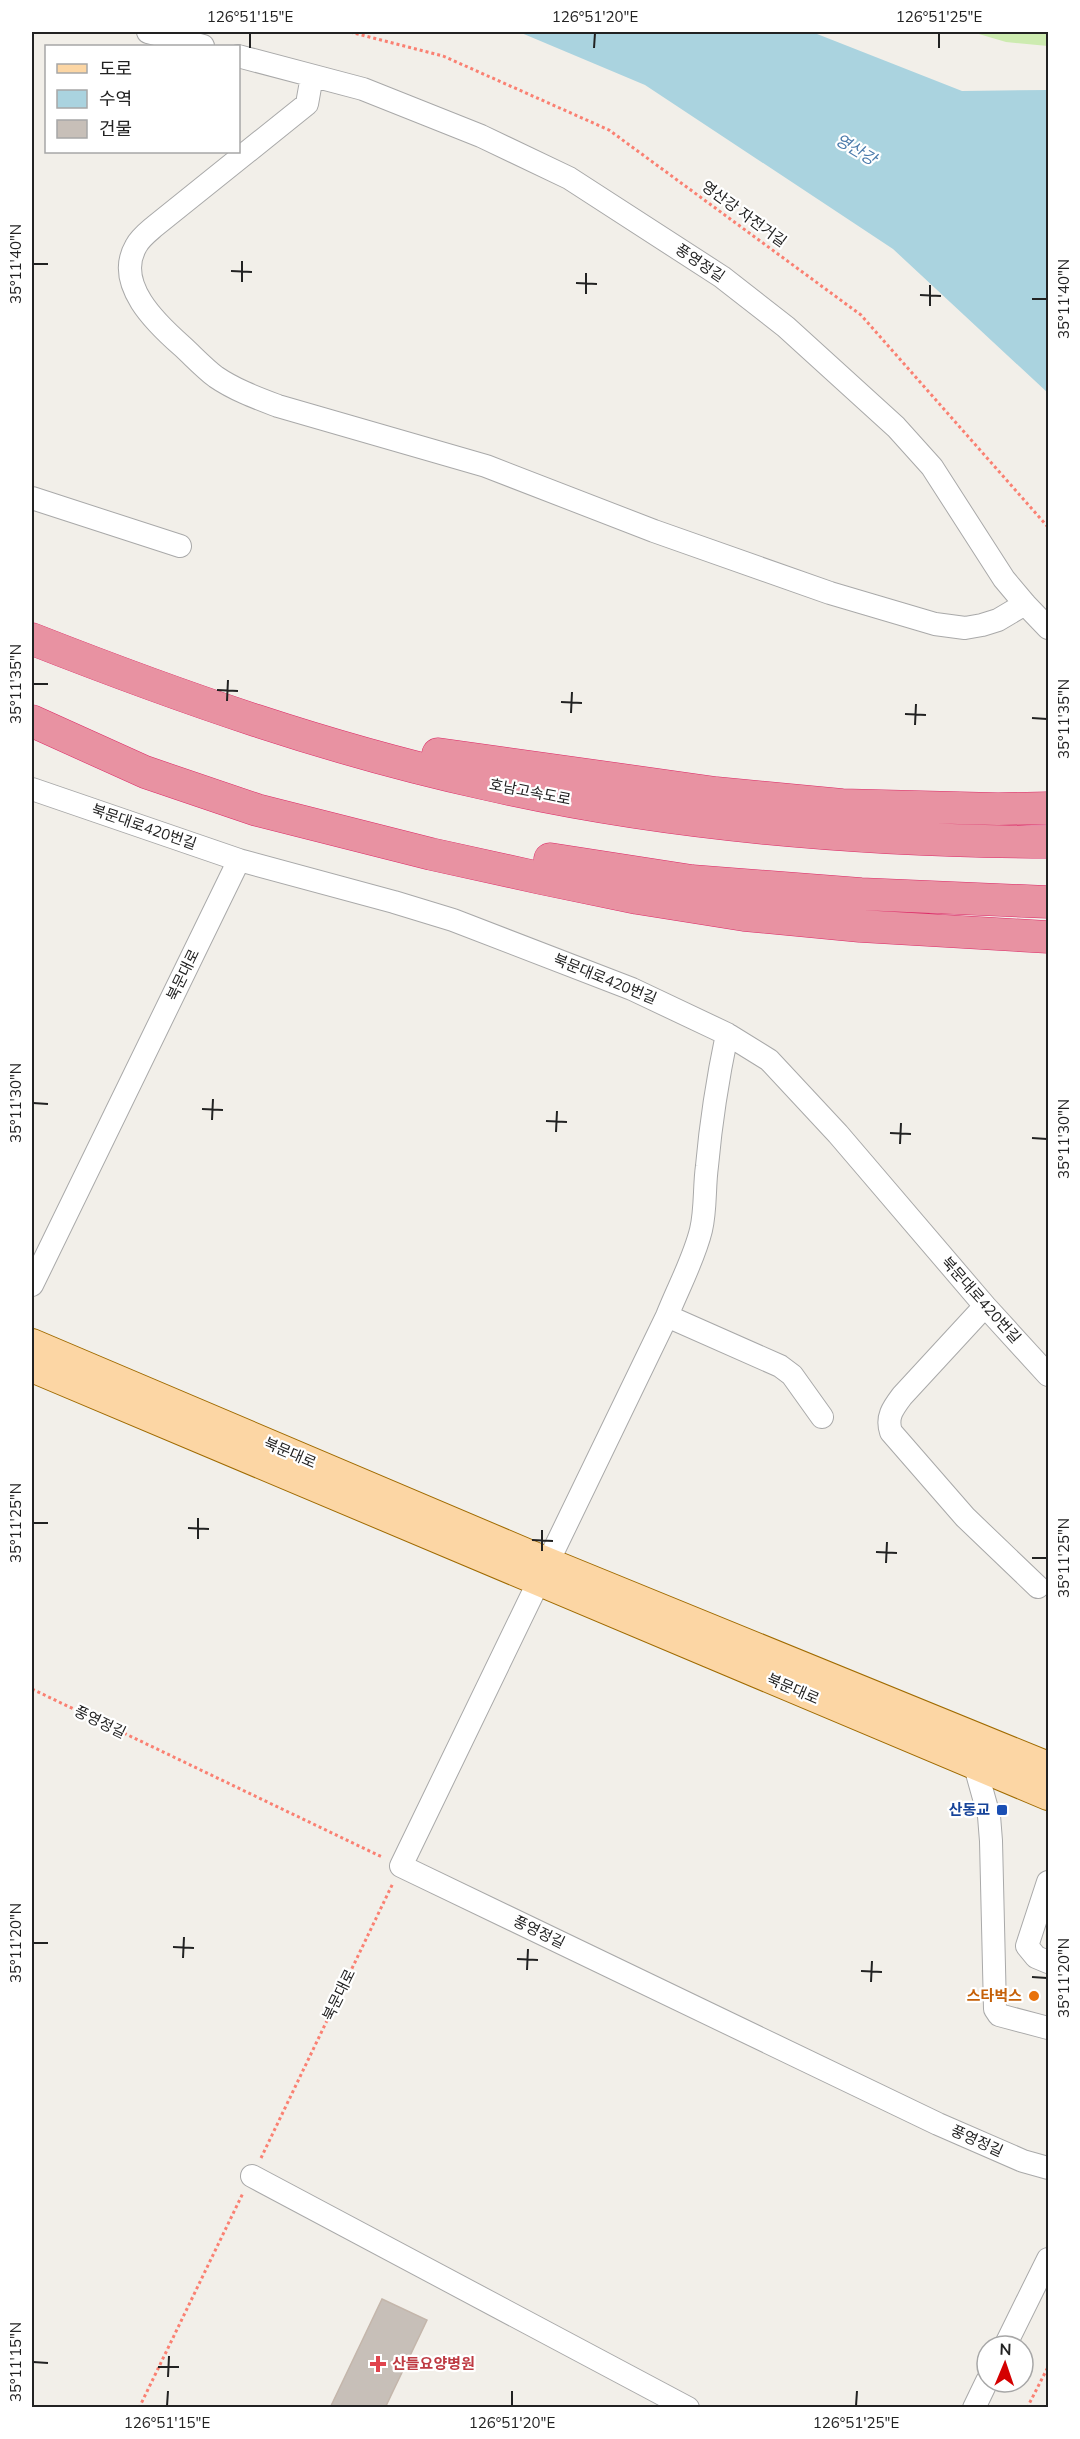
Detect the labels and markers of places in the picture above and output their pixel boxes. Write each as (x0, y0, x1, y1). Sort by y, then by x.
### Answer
place label: 산동교 (949, 1800, 990, 1819)
marker: 산동교 (995, 1803, 1009, 1817)
place label: 스타벅스 (967, 1986, 1022, 2005)
marker: 스타벅스 (1027, 1989, 1041, 2003)
place label: 산들요양병원 (392, 2354, 475, 2373)
marker: 산들요양병원 (369, 2355, 387, 2373)

